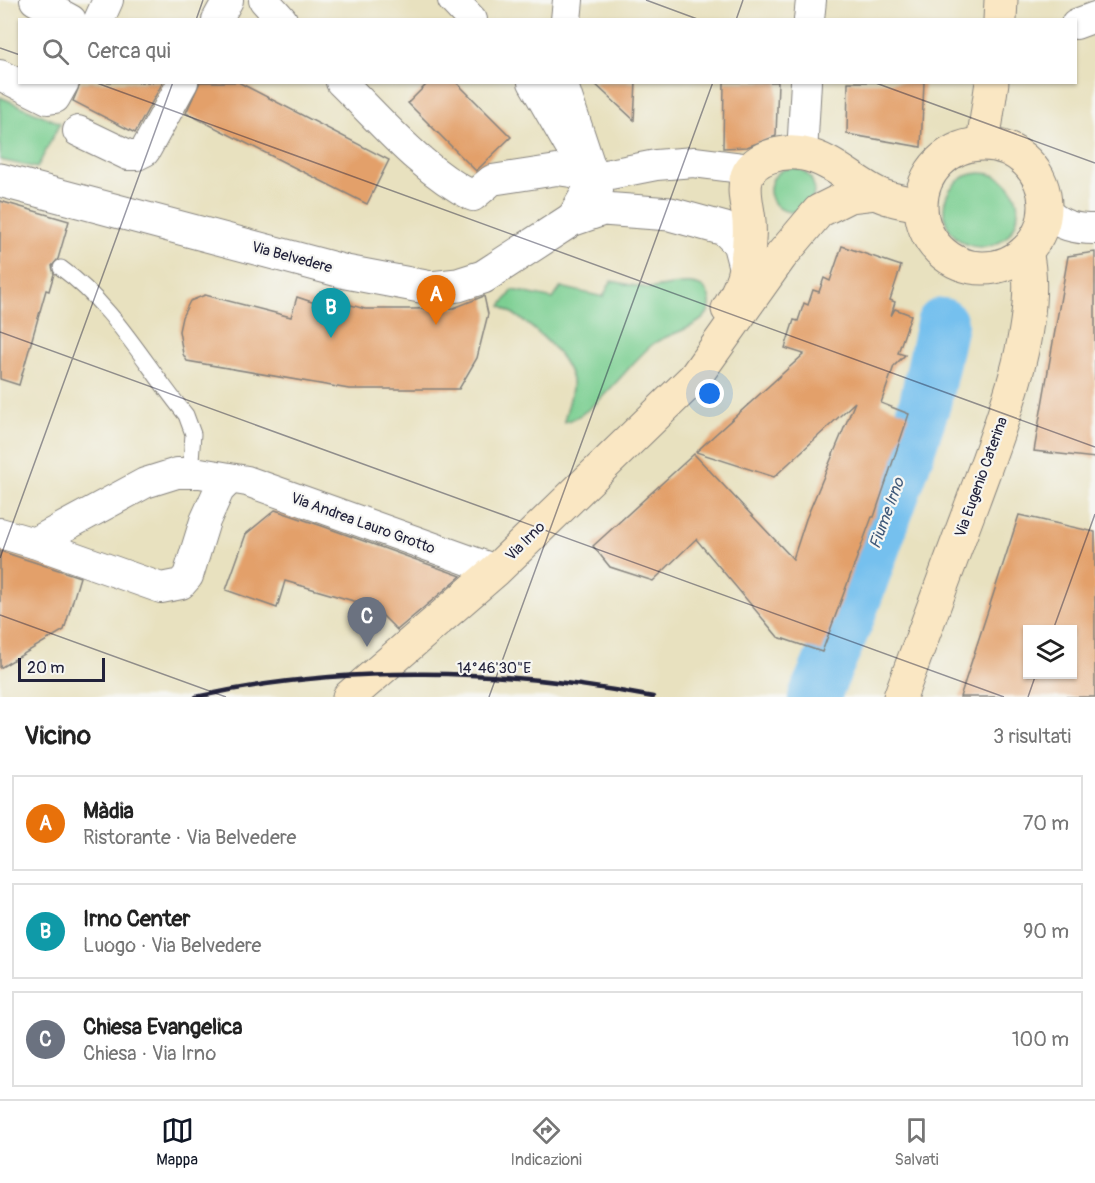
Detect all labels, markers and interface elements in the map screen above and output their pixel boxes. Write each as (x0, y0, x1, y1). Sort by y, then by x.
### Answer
search box (18, 18, 1077, 84)
icon: search (39, 35, 72, 68)
text: Cerca qui (87, 37, 171, 65)
street label: Via Belvedere (249, 238, 335, 278)
pin: A (416, 276, 456, 325)
pin: B (312, 288, 350, 338)
your location (695, 379, 724, 408)
street label: Via Eugenio Caterina (951, 414, 1012, 540)
water label: Fiume Irno (865, 474, 909, 551)
street label: Via Andrea Lauro Grotto (288, 488, 438, 558)
street label: Via Irno (502, 518, 549, 565)
pin: C (348, 598, 386, 647)
map controls (1023, 625, 1077, 679)
button: layers (1023, 625, 1077, 679)
scale bar (18, 655, 105, 682)
text: 20 m (27, 658, 65, 678)
text: 14°46'30"E (457, 659, 531, 678)
text: Vicino (24, 720, 91, 752)
text: 3 risultati (993, 724, 1071, 749)
text: Màdia (83, 797, 134, 825)
text: A (39, 811, 52, 836)
text: 70 m (1023, 811, 1069, 836)
text: Ristorante · Via Belvedere (83, 825, 296, 850)
text: Irno Center (83, 905, 190, 933)
text: B (40, 919, 51, 944)
text: 90 m (1023, 919, 1069, 944)
text: Luogo · Via Belvedere (83, 933, 261, 958)
text: Chiesa Evangelica (83, 1013, 243, 1041)
text: C (39, 1027, 52, 1052)
text: 100 m (1012, 1027, 1069, 1052)
text: Chiesa · Via Irno (83, 1041, 216, 1066)
tab: Mappa (156, 1114, 198, 1170)
tab: Indicazioni (511, 1114, 582, 1170)
tab: Salvati (895, 1114, 939, 1170)

